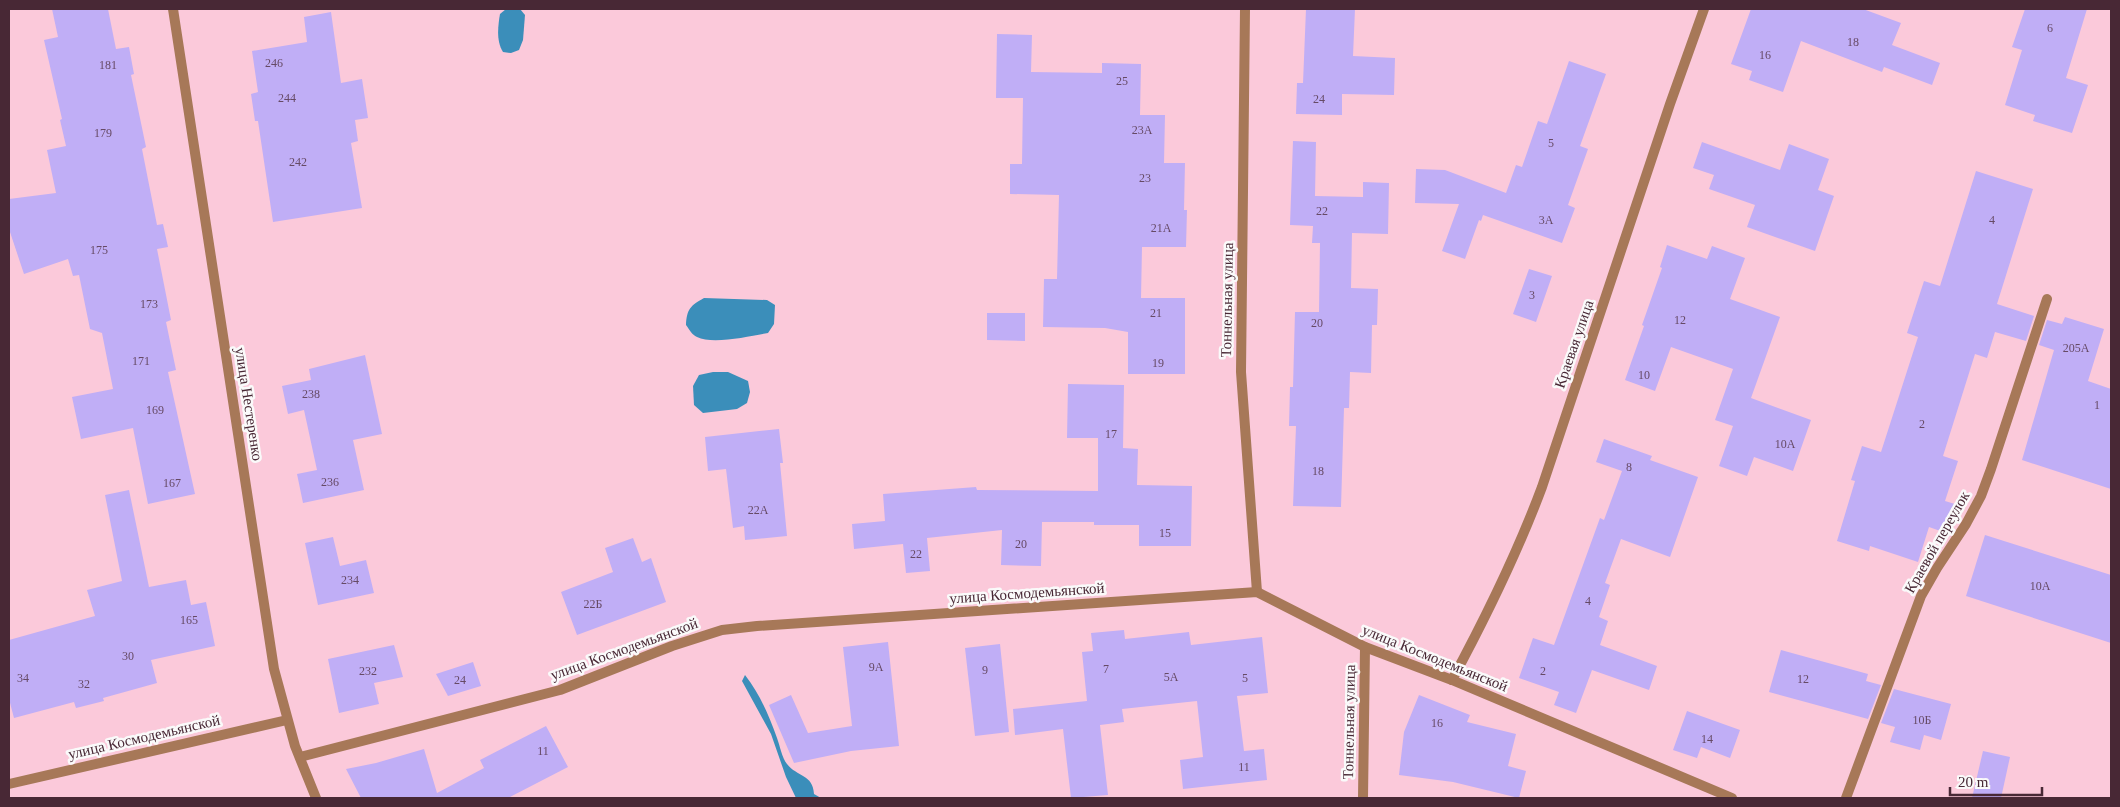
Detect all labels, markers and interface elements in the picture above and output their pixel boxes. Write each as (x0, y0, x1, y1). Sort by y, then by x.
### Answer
house number: 6 (2047, 21, 2053, 35)
house number: 18 (1847, 35, 1859, 49)
house number: 16 (1759, 48, 1771, 62)
house number: 246 (265, 56, 283, 70)
house number: 181 (99, 58, 117, 72)
house number: 25 (1116, 74, 1128, 88)
house number: 244 (278, 91, 296, 105)
house number: 24 (1313, 92, 1325, 106)
house number: 23А (1132, 123, 1153, 137)
house number: 179 (94, 126, 112, 140)
house number: 5 (1548, 136, 1554, 150)
house number: 242 (289, 155, 307, 169)
house number: 23 (1139, 171, 1151, 185)
house number: 22 (1316, 204, 1328, 218)
house number: 3А (1539, 213, 1554, 227)
house number: 4 (1989, 213, 1995, 227)
house number: 21А (1151, 221, 1172, 235)
street label: Тоннельная улица (1218, 242, 1236, 358)
house number: 175 (90, 243, 108, 257)
house number: 3 (1529, 288, 1535, 302)
house number: 173 (140, 297, 158, 311)
street label: Краевая улица (1551, 298, 1597, 390)
house number: 21 (1150, 306, 1162, 320)
house number: 12 (1674, 313, 1686, 327)
house number: 20 (1311, 316, 1323, 330)
house number: 205А (2063, 341, 2090, 355)
street label: улица Нестеренко (232, 346, 266, 462)
house number: 171 (132, 354, 150, 368)
house number: 19 (1152, 356, 1164, 370)
house number: 10 (1638, 368, 1650, 382)
house number: 238 (302, 387, 320, 401)
house number: 1 (2094, 398, 2100, 412)
house number: 169 (146, 403, 164, 417)
house number: 2 (1919, 417, 1925, 431)
house number: 17 (1105, 427, 1117, 441)
house number: 10А (1775, 437, 1796, 451)
house number: 8 (1626, 460, 1632, 474)
house number: 18 (1312, 464, 1324, 478)
house number: 236 (321, 475, 339, 489)
house number: 167 (163, 476, 181, 490)
street label: Краевой переулок (1901, 488, 1973, 596)
house number: 22А (748, 503, 769, 517)
house number: 15 (1159, 526, 1171, 540)
house number: 20 (1015, 537, 1027, 551)
house number: 22 (910, 547, 922, 561)
house number: 234 (341, 573, 359, 587)
house number: 10А (2030, 579, 2051, 593)
street label: улица Космодемьянской (949, 580, 1105, 606)
house number: 4 (1585, 594, 1591, 608)
house number: 22Б (584, 597, 603, 611)
house number: 165 (180, 613, 198, 627)
street label: улица Космодемьянской (548, 615, 700, 683)
street label: улица Космодемьянской (1360, 621, 1510, 695)
house number: 30 (122, 649, 134, 663)
house number: 9А (869, 660, 884, 674)
house number: 7 (1103, 662, 1109, 676)
house number: 9 (982, 663, 988, 677)
house number: 232 (359, 664, 377, 678)
street label: Тоннельная улица (1340, 664, 1358, 780)
house number: 2 (1540, 664, 1546, 678)
house number: 5А (1164, 670, 1179, 684)
house number: 34 (17, 671, 29, 685)
house number: 5 (1242, 671, 1248, 685)
house number: 12 (1797, 672, 1809, 686)
house number: 24 (454, 673, 466, 687)
house number: 32 (78, 677, 90, 691)
street label: улица Космодемьянской (66, 712, 222, 762)
house number: 10Б (1913, 713, 1932, 727)
house number: 16 (1431, 716, 1443, 730)
house number: 14 (1701, 732, 1713, 746)
house number: 11 (537, 744, 549, 758)
house number: 11 (1238, 760, 1250, 774)
scale bar (1950, 764, 2042, 796)
text: 20 m (1958, 774, 1989, 790)

